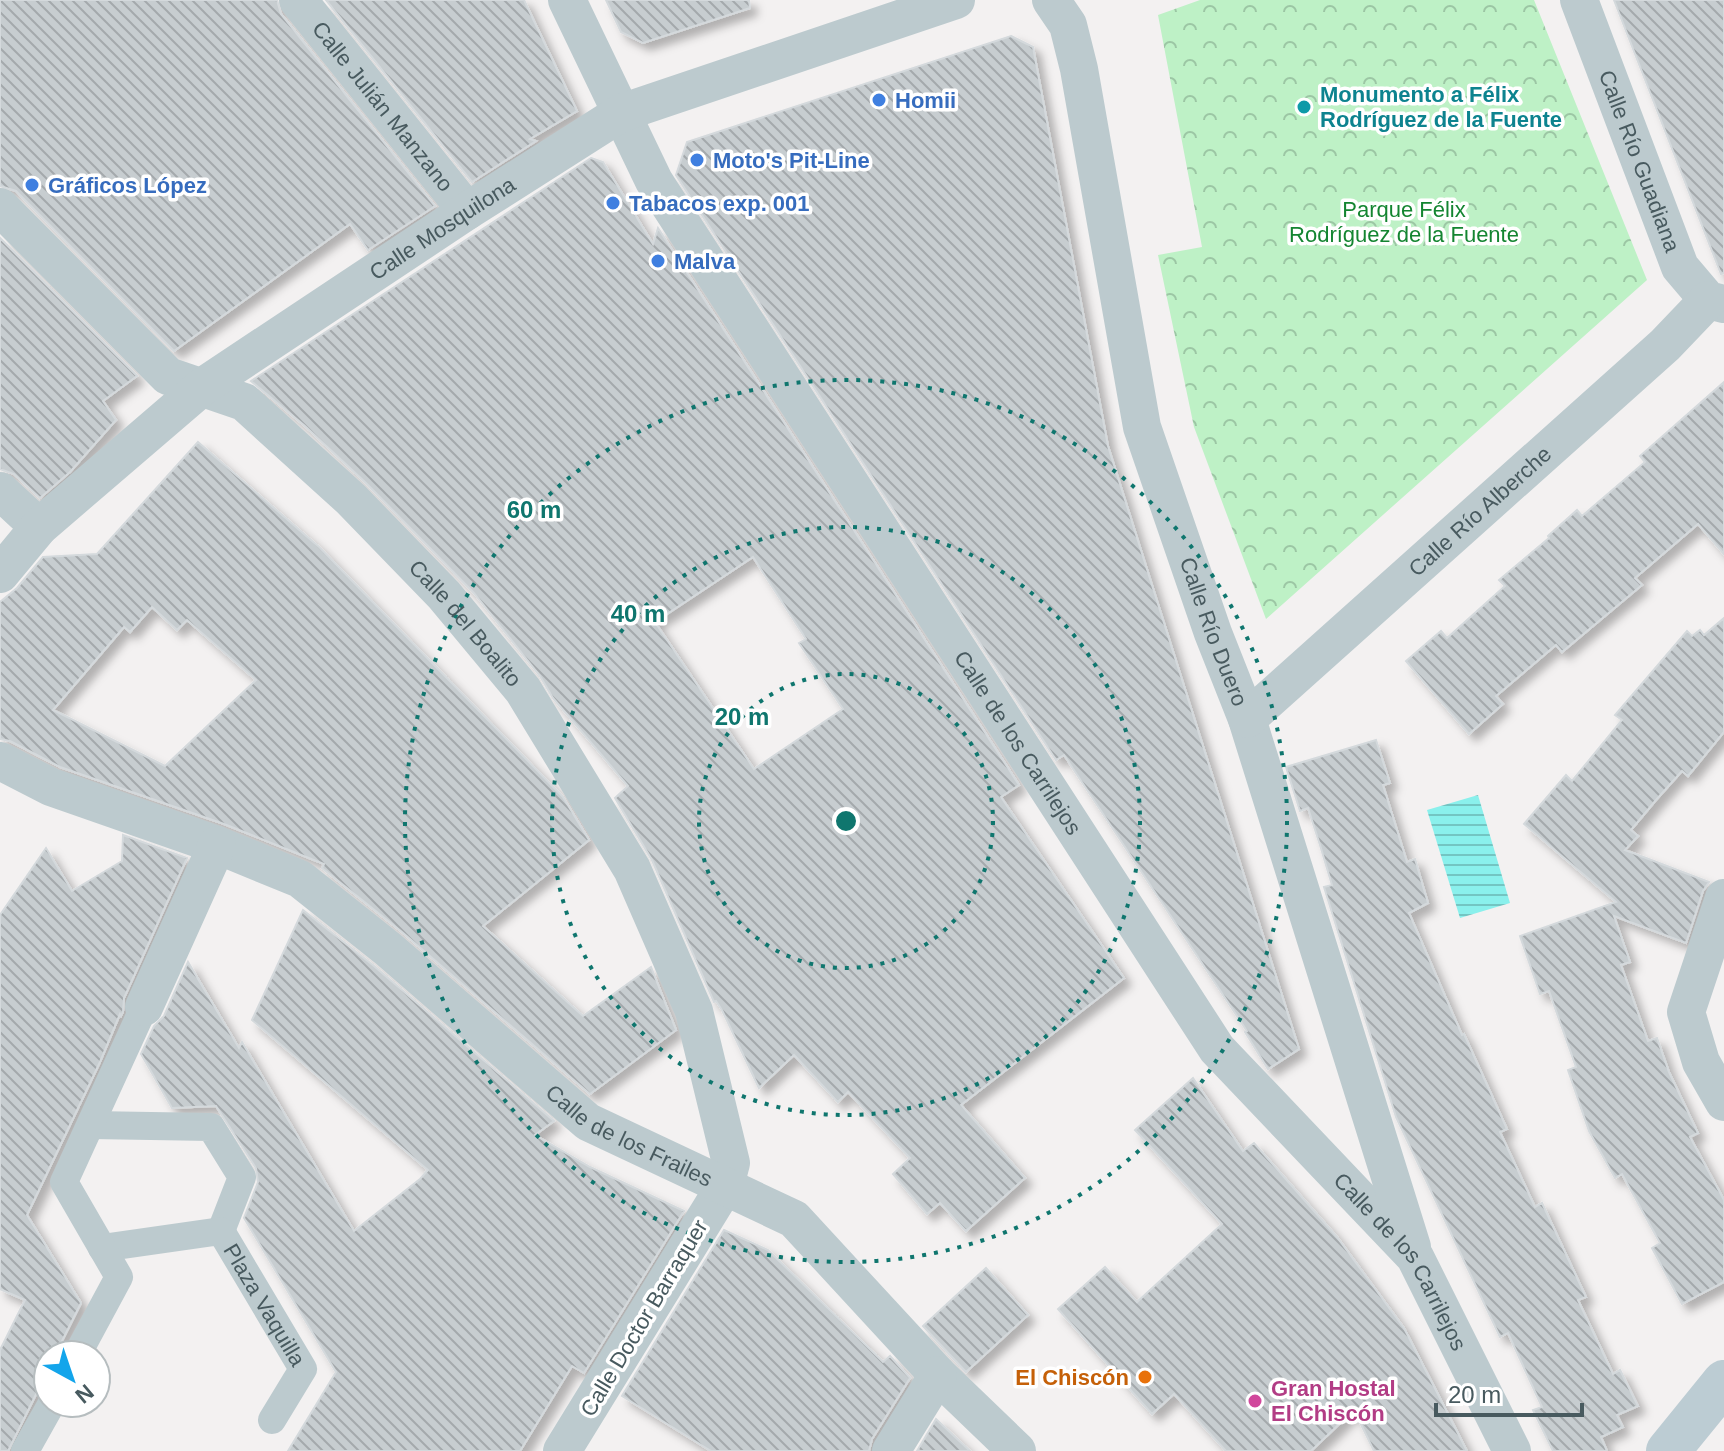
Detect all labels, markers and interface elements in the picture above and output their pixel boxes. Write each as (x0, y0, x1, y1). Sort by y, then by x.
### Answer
street label: Calle Julián Manzano (307, 16, 459, 196)
street label: Calle Río Guadiana (1594, 67, 1686, 256)
place label: Monumento a Félix Rodríguez de la Fuente (1320, 82, 1562, 132)
place label: Homii (895, 88, 956, 113)
marker: Homii (870, 91, 888, 109)
marker: Monumento a Félix Rodríguez de la Fuente (1295, 98, 1313, 116)
place label: Moto's Pit-Line (713, 148, 870, 173)
marker: Moto's Pit-Line (688, 151, 706, 169)
street label: Calle Mosquilona (365, 171, 520, 285)
place label: Gráficos López (48, 173, 207, 198)
marker: Gráficos López (23, 176, 41, 194)
place label: Tabacos exp. 001 (629, 191, 810, 216)
marker: Tabacos exp. 001 (604, 194, 622, 212)
park label: Parque Félix Rodríguez de la Fuente (1289, 197, 1519, 247)
place label: Malva (674, 249, 736, 274)
marker: Malva (649, 252, 667, 270)
street label: Calle Río Alberche (1403, 441, 1556, 581)
text: 60 m (507, 496, 561, 523)
street label: Calle del Boalito (404, 554, 527, 691)
street label: Calle Río Duero (1175, 554, 1253, 710)
text: 40 m (611, 600, 665, 627)
street label: Calle de los Carrilejos (949, 646, 1087, 839)
text: 20 m (715, 703, 769, 730)
centre of rings (832, 807, 860, 835)
street label: Calle de los Frailes (541, 1079, 716, 1191)
street label: Calle de los Carrilejos (1329, 1167, 1472, 1354)
street label: Calle Doctor Barraquer (575, 1215, 713, 1421)
street label: Plaza Vaquilla (219, 1239, 311, 1371)
north arrow (32, 1339, 112, 1419)
place label: El Chiscón (1015, 1365, 1129, 1390)
scale bar (1436, 1367, 1582, 1417)
marker: El Chiscón (1136, 1368, 1154, 1386)
place label: Gran Hostal El Chiscón (1271, 1376, 1396, 1426)
text: N (70, 1379, 99, 1409)
text: 20 m (1448, 1381, 1501, 1408)
marker: Gran Hostal El Chiscón (1246, 1392, 1264, 1410)

